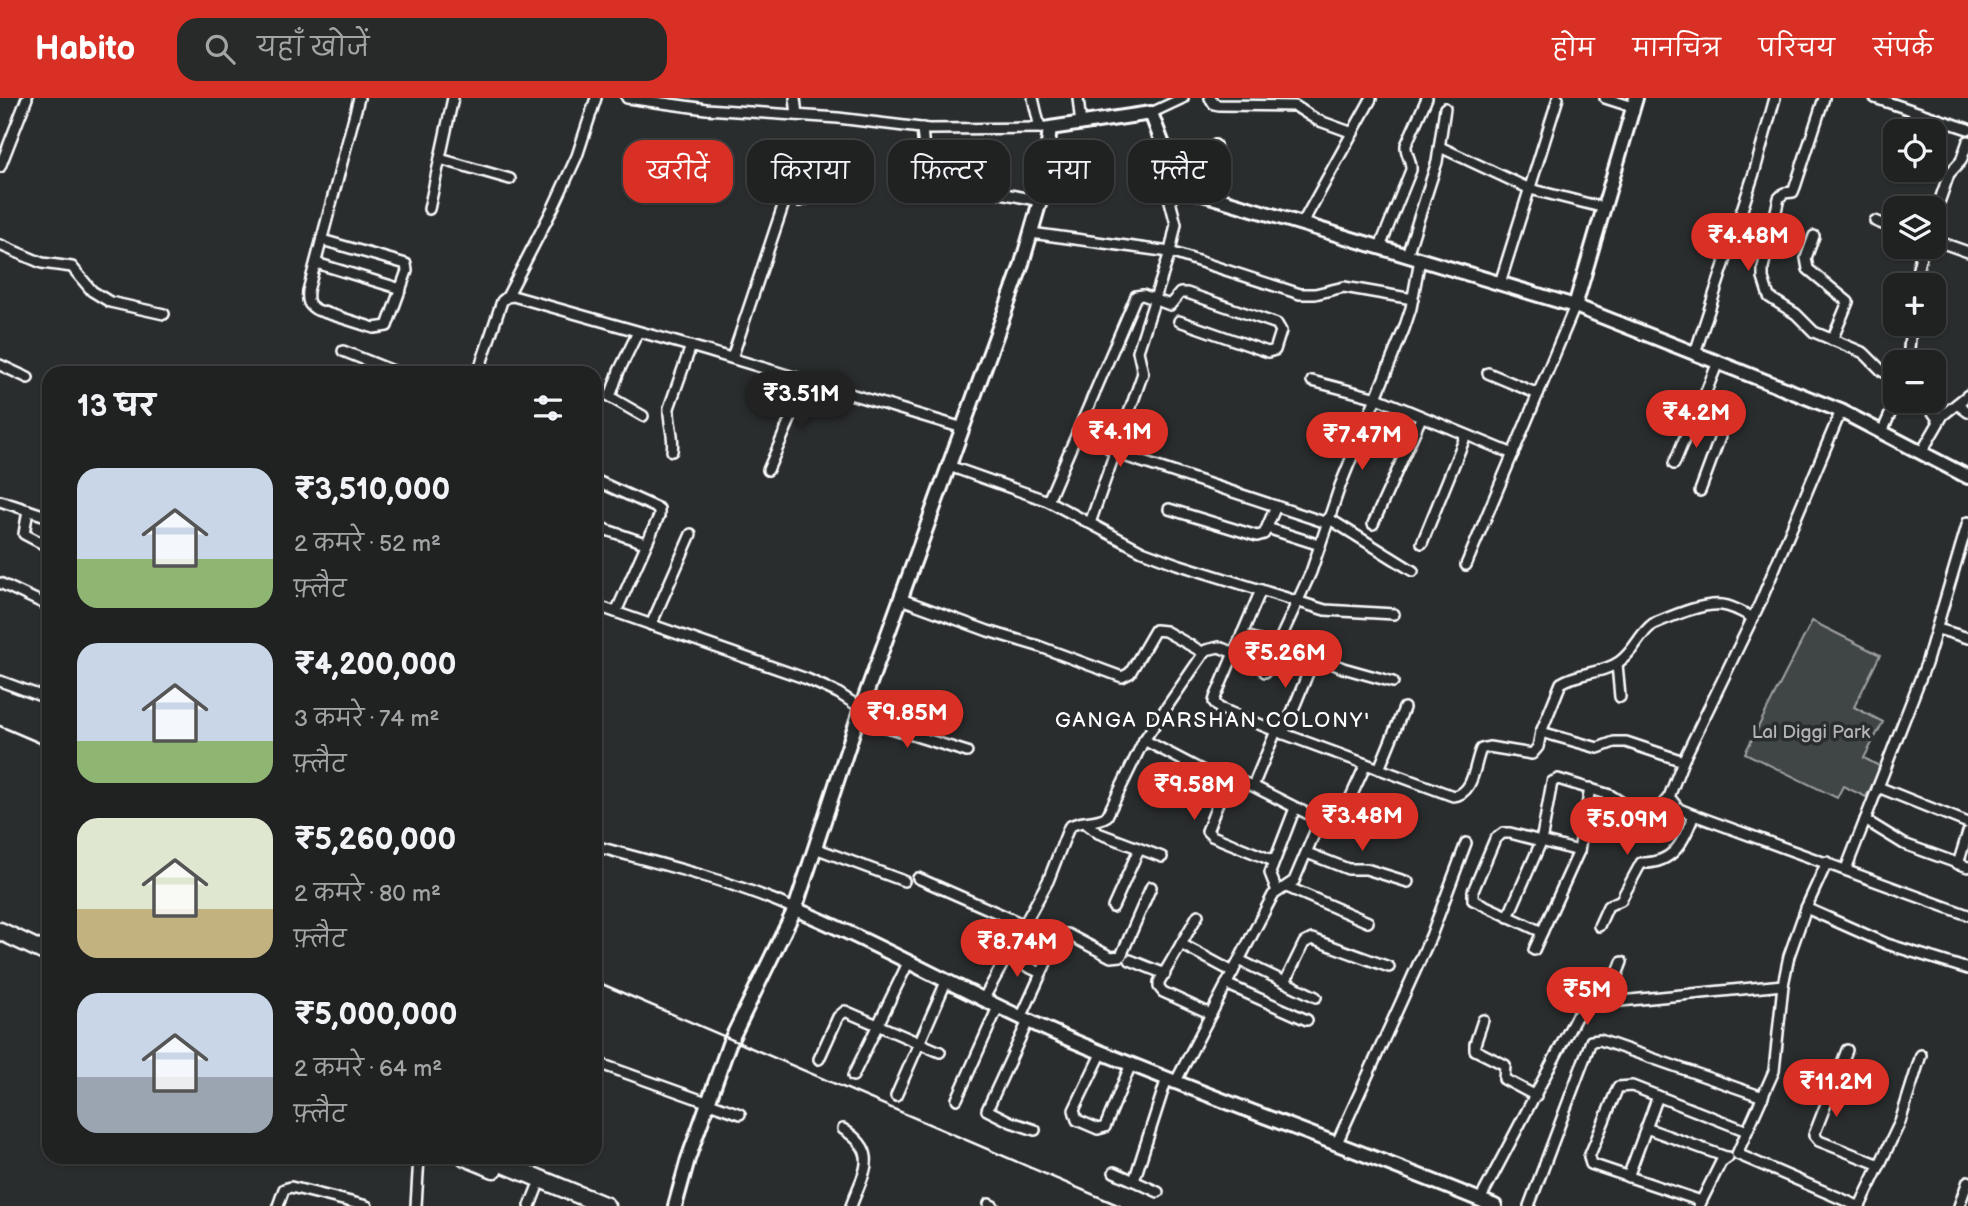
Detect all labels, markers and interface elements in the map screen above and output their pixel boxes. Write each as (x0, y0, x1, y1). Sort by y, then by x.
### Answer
search box (177, 18, 667, 81)
text: Habito (35, 29, 135, 69)
icon: search (201, 30, 239, 68)
text: यहाँ खोजें (257, 33, 369, 64)
text: होम (1552, 34, 1595, 63)
text: मानचित्र (1633, 34, 1721, 63)
text: परिचय (1759, 34, 1835, 63)
text: संपर्क (1873, 34, 1933, 63)
map controls (1883, 119, 1946, 413)
button: locate (1883, 119, 1946, 182)
chip: खरीदें (623, 140, 733, 203)
chip: किराया (747, 140, 874, 203)
chip: फ़िल्टर (888, 140, 1010, 203)
chip: नया (1024, 140, 1114, 203)
chip: फ़्लैट (1128, 140, 1231, 203)
button: layers (1883, 196, 1946, 259)
pin: ₹4.48M (1691, 214, 1805, 273)
text: ₹4.48M (1707, 222, 1789, 250)
button: + (1883, 273, 1946, 336)
button: − (1883, 350, 1946, 413)
pin: ₹3.51M (744, 372, 858, 431)
text: ₹3.51M (762, 380, 840, 408)
text: 13 घर (77, 389, 155, 425)
icon: filters (529, 389, 567, 427)
pin: ₹4.2M (1647, 390, 1745, 450)
text: ₹4.2M (1662, 399, 1730, 427)
pin: ₹4.1M (1071, 410, 1169, 469)
pin: ₹7.47M (1305, 412, 1419, 472)
text: ₹4.1M (1088, 418, 1152, 446)
text: ₹7.47M (1322, 421, 1402, 449)
text: ₹3,510,000 (294, 472, 450, 508)
icon: home (133, 496, 217, 580)
text: 2 कमरे · 52 m² (294, 530, 441, 558)
text: फ़्लैट (294, 576, 346, 604)
pin: ₹5.26M (1228, 630, 1342, 690)
text: ₹5.26M (1244, 639, 1326, 667)
text: ₹4,200,000 (294, 647, 456, 683)
icon: home (133, 671, 217, 755)
pin: ₹9.85M (850, 690, 964, 750)
text: ₹9.85M (866, 699, 948, 727)
text: 3 कमरे · 74 m² (294, 705, 439, 733)
district label: GANGA DARSHAN COLONY' (1055, 708, 1371, 733)
park label: Lal Diggi Park (1752, 721, 1871, 744)
text: फ़्लैट (294, 751, 346, 779)
pin: ₹9.58M (1137, 762, 1251, 822)
text: ₹9.58M (1153, 771, 1235, 799)
pin: ₹3.48M (1305, 794, 1419, 853)
pin: ₹5.09M (1570, 798, 1684, 857)
text: ₹3.48M (1321, 802, 1403, 830)
text: ₹5.09M (1586, 806, 1668, 834)
text: ₹5,260,000 (294, 822, 456, 858)
icon: home (133, 846, 217, 930)
text: 2 कमरे · 80 m² (294, 880, 441, 908)
pin: ₹8.74M (960, 920, 1074, 979)
text: फ़्लैट (294, 926, 346, 954)
text: ₹8.74M (977, 928, 1057, 956)
pin: ₹5M (1553, 968, 1621, 1027)
text: ₹5M (1563, 976, 1611, 1004)
text: ₹5,000,000 (294, 997, 457, 1033)
icon: home (133, 1021, 217, 1105)
text: 2 कमरे · 64 m² (294, 1055, 442, 1083)
pin: ₹11.2M (1779, 1060, 1893, 1119)
text: ₹11.2M (1799, 1068, 1873, 1096)
text: फ़्लैट (294, 1101, 346, 1129)

